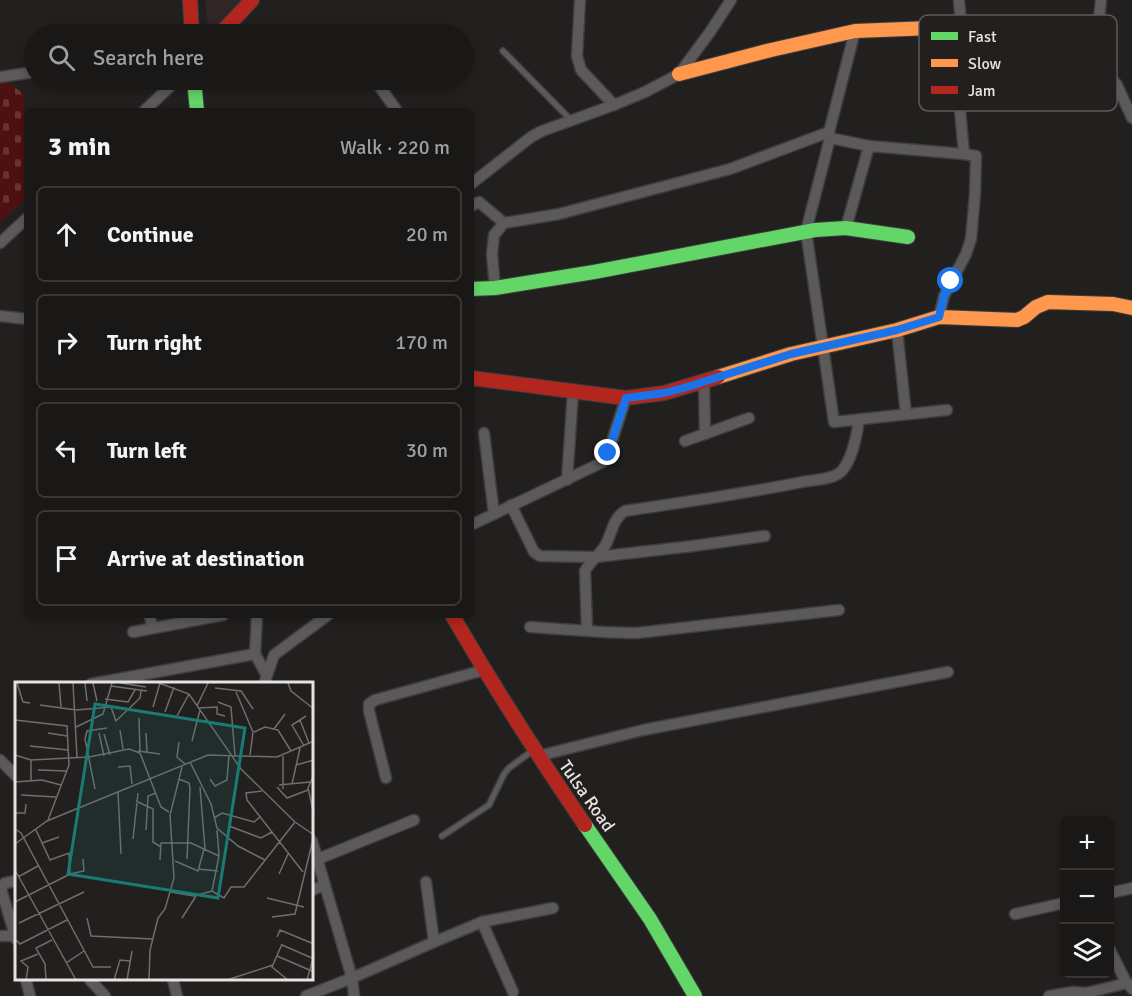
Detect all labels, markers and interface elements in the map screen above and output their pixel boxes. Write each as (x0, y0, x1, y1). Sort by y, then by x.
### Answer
legend (919, 15, 1117, 111)
search box (24, 24, 474, 90)
text: Fast (968, 27, 997, 47)
icon: search (45, 41, 78, 74)
text: Search here (93, 44, 204, 71)
text: Slow (968, 54, 1002, 74)
text: Jam (968, 81, 996, 101)
text: 3 min (48, 131, 111, 163)
text: Walk · 220 m (340, 135, 450, 160)
icon: ahead (50, 218, 83, 251)
text: Continue (107, 221, 194, 248)
text: 20 m (406, 222, 448, 247)
route start (937, 267, 963, 293)
icon: right (50, 326, 83, 359)
text: Turn right (107, 329, 202, 356)
text: 170 m (395, 330, 448, 355)
icon: left (50, 434, 83, 467)
text: Turn left (107, 437, 187, 464)
text: 30 m (406, 438, 448, 463)
route end (594, 439, 620, 465)
icon: arrive (50, 542, 83, 575)
text: Arrive at destination (107, 545, 304, 572)
inset map (15, 682, 314, 981)
street label: Tulsa Road (554, 756, 620, 836)
map controls (1060, 816, 1114, 978)
button: + (1060, 816, 1114, 870)
button: − (1060, 870, 1114, 924)
button: layers (1060, 924, 1114, 978)

